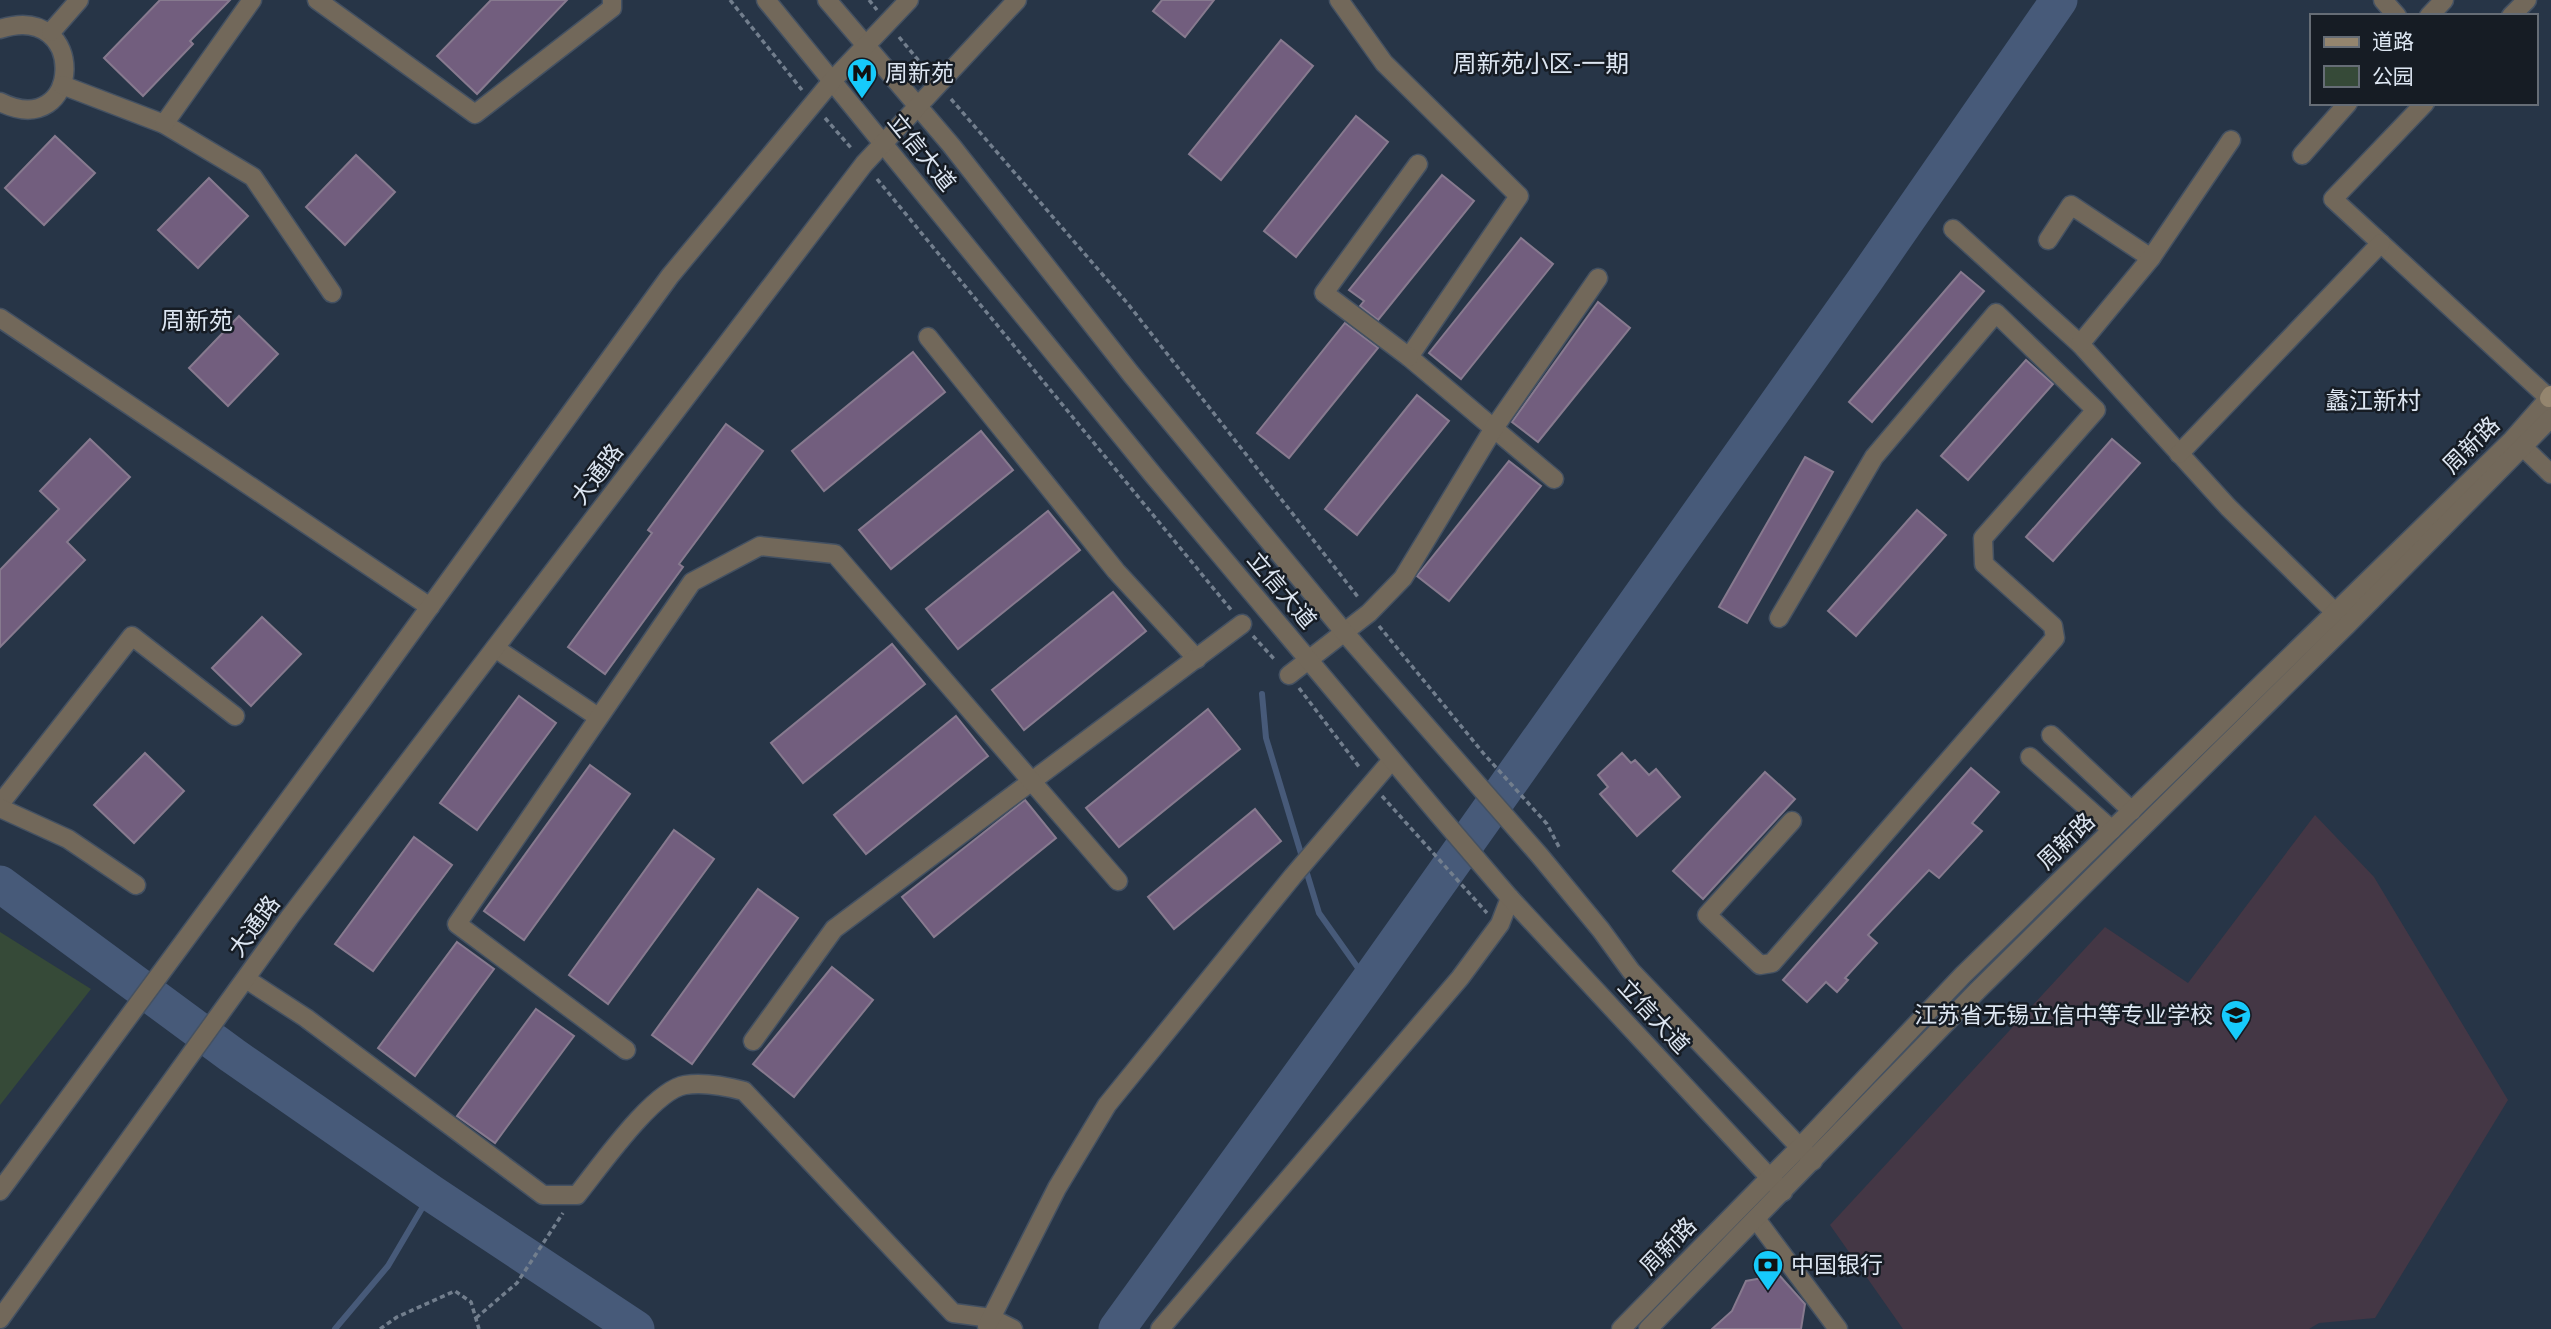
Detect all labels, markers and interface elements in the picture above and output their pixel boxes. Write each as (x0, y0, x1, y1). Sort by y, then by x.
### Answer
legend (2310, 14, 2537, 105)
text: 道路 (2372, 28, 2414, 55)
district label: 周新苑小区-一期 (1453, 48, 1629, 79)
metro station icon: 周新苑 (845, 56, 879, 100)
place label: 周新苑 (885, 58, 954, 87)
text: 公园 (2372, 63, 2414, 90)
street label: 立信大道 (882, 107, 963, 197)
district label: 周新苑 (161, 305, 233, 336)
district label: 蠡江新村 (2325, 385, 2421, 416)
street label: 周新路 (2436, 410, 2505, 479)
street label: 大通路 (564, 437, 629, 510)
street label: 立信大道 (1242, 545, 1323, 634)
street label: 周新路 (2031, 806, 2101, 875)
street label: 大通路 (222, 889, 286, 962)
street label: 立信大道 (1612, 972, 1696, 1059)
school or university icon: 江苏省无锡立信中等专业学校 (2219, 998, 2253, 1042)
place label: 江苏省无锡立信中等专业学校 (1914, 1000, 2213, 1029)
street label: 周新路 (1633, 1211, 1702, 1281)
bank icon: 中国银行 (1751, 1248, 1785, 1292)
place label: 中国银行 (1791, 1250, 1883, 1279)

